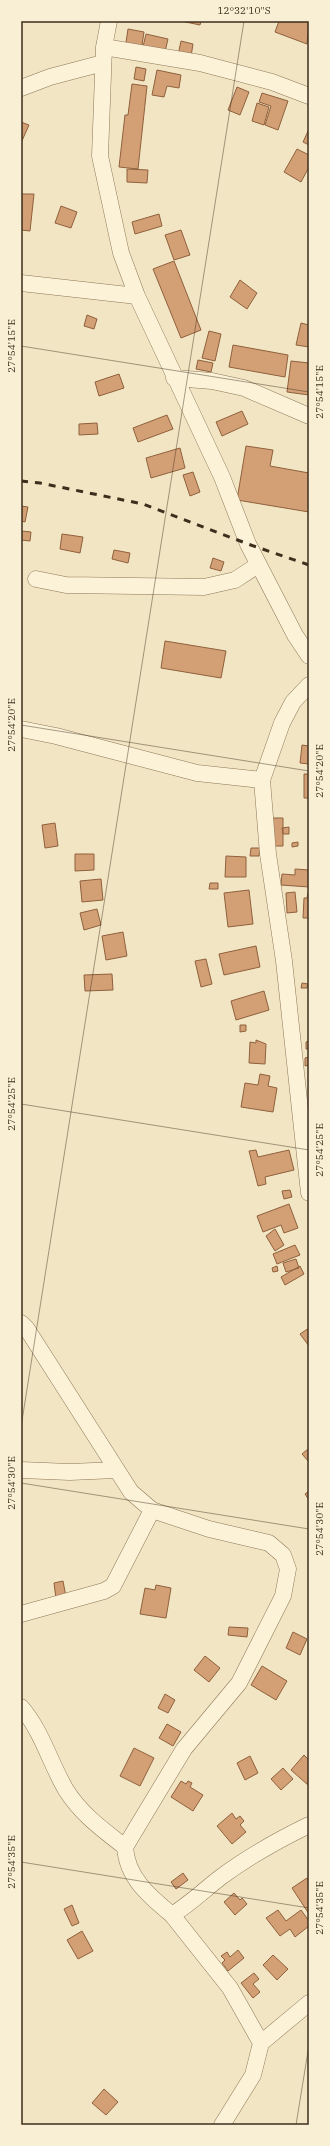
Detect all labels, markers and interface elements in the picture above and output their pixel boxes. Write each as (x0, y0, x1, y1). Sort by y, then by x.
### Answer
text: 12°32'10"S (217, 4, 271, 17)
text: 27°54'15"E (5, 319, 18, 373)
text: 27°54'15"E (313, 365, 326, 419)
text: 27°54'20"E (5, 698, 18, 752)
text: 27°54'20"E (313, 744, 326, 798)
text: 27°54'25"E (5, 1077, 18, 1131)
text: 27°54'25"E (313, 1123, 326, 1177)
text: 27°54'30"E (5, 1456, 18, 1510)
text: 27°54'30"E (313, 1502, 326, 1556)
text: 27°54'35"E (5, 1835, 18, 1889)
text: 27°54'35"E (313, 1881, 326, 1935)

